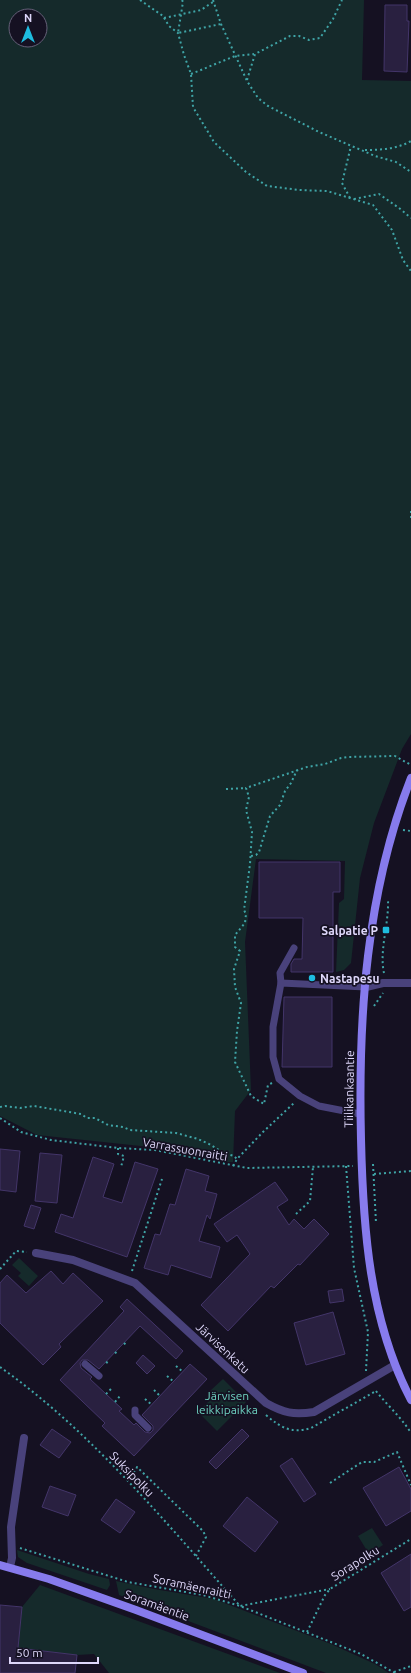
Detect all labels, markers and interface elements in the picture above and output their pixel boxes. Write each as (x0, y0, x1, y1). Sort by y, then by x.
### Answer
north arrow (8, 8, 48, 48)
text: N (24, 12, 32, 24)
place label: Salpatie P (321, 924, 378, 937)
marker: Salpatie P (381, 925, 391, 935)
place label: Nastapesu (320, 972, 379, 985)
marker: Nastapesu (307, 973, 317, 983)
street label: Tiilikankaantie (342, 1050, 356, 1128)
street label: Varrassuonraitti (142, 1135, 229, 1163)
street label: Järvisenkatu (194, 1320, 252, 1376)
park label: Järvisen leikkipaikka (196, 1389, 258, 1416)
street label: Suksipolku (107, 1449, 157, 1499)
street label: Sorapolku (329, 1543, 381, 1583)
street label: Soramäenraitti (152, 1571, 233, 1601)
street label: Soramäentie (123, 1587, 191, 1623)
scale bar (10, 1639, 98, 1665)
text: 50 m (16, 1646, 43, 1659)

